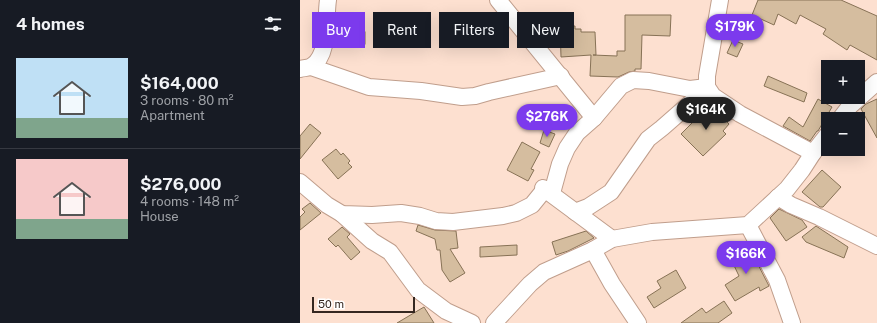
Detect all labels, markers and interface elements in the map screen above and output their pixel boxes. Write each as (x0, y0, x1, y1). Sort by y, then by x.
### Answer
chip: Buy (312, 12, 365, 48)
chip: Rent (373, 12, 431, 48)
chip: Filters (439, 12, 509, 48)
chip: New (517, 12, 574, 48)
icon: filters (262, 13, 284, 35)
text: 4 homes (16, 14, 85, 34)
pin: $179K (707, 14, 763, 48)
text: $179K (715, 19, 755, 34)
map controls (821, 60, 865, 156)
button: + (821, 60, 865, 104)
text: $164,000 (140, 73, 219, 93)
icon: home (48, 74, 96, 122)
text: 3 rooms · 80 m² (140, 93, 233, 108)
pin: $164K (678, 97, 734, 131)
text: $164K (686, 102, 726, 117)
pin: $276K (519, 104, 575, 138)
text: Apartment (140, 108, 205, 123)
text: $276K (525, 109, 569, 124)
button: − (821, 112, 865, 156)
text: $276,000 (140, 174, 222, 194)
icon: home (48, 175, 96, 223)
text: 4 rooms · 148 m² (140, 194, 239, 209)
text: House (140, 209, 179, 224)
pin: $166K (718, 241, 774, 275)
text: $166K (726, 246, 766, 261)
scale bar (312, 295, 415, 314)
text: 50 m (318, 298, 344, 310)

